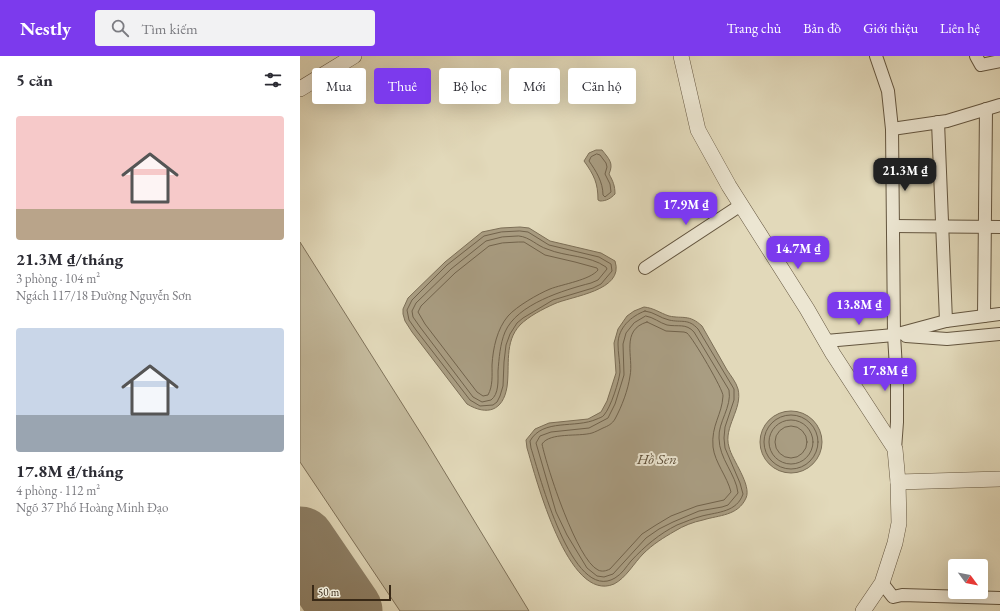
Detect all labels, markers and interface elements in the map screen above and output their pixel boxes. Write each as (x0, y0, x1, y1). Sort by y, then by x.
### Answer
search box (95, 10, 375, 46)
text: Nestly (20, 16, 71, 41)
icon: search (109, 17, 131, 39)
text: Tìm kiếm (141, 19, 198, 38)
text: Trang chủ (726, 19, 781, 37)
text: Bản đồ (803, 19, 841, 37)
text: Giới thiệu (863, 19, 918, 37)
text: Liên hệ (940, 19, 980, 37)
chip: Mua (312, 68, 366, 104)
chip: Thuê (374, 68, 431, 104)
chip: Bộ lọc (439, 68, 501, 104)
chip: Mới (509, 68, 560, 104)
chip: Căn hộ (568, 68, 636, 104)
text: 5 căn (16, 69, 53, 91)
icon: filters (262, 69, 284, 91)
icon: home (114, 142, 186, 214)
pin: 21.3M ₫ (868, 158, 942, 192)
text: 21.3M ₫ (882, 162, 928, 179)
pin: 17.9M ₫ (649, 192, 723, 226)
text: 17.9M ₫ (663, 196, 709, 213)
pin: 14.7M ₫ (761, 236, 835, 270)
text: 14.7M ₫ (775, 240, 821, 257)
text: 21.3M ₫/tháng (16, 248, 123, 270)
text: 3 phòng · 104 m² (16, 270, 100, 287)
text: Ngách 117/18 Đường Nguyễn Sơn (16, 287, 192, 304)
pin: 13.8M ₫ (822, 292, 896, 326)
text: 13.8M ₫ (836, 296, 882, 313)
icon: home (114, 354, 186, 426)
pin: 17.8M ₫ (848, 358, 922, 392)
text: 17.8M ₫ (862, 362, 908, 379)
water label: Hồ Sen (636, 449, 677, 468)
text: 17.8M ₫/tháng (16, 460, 123, 482)
text: 4 phòng · 112 m² (16, 482, 100, 499)
text: Ngõ 37 Phố Hoàng Minh Đạo (16, 499, 168, 516)
north arrow (948, 559, 988, 599)
map controls (948, 559, 988, 599)
scale bar (312, 583, 391, 602)
text: 50 m (318, 585, 339, 599)

